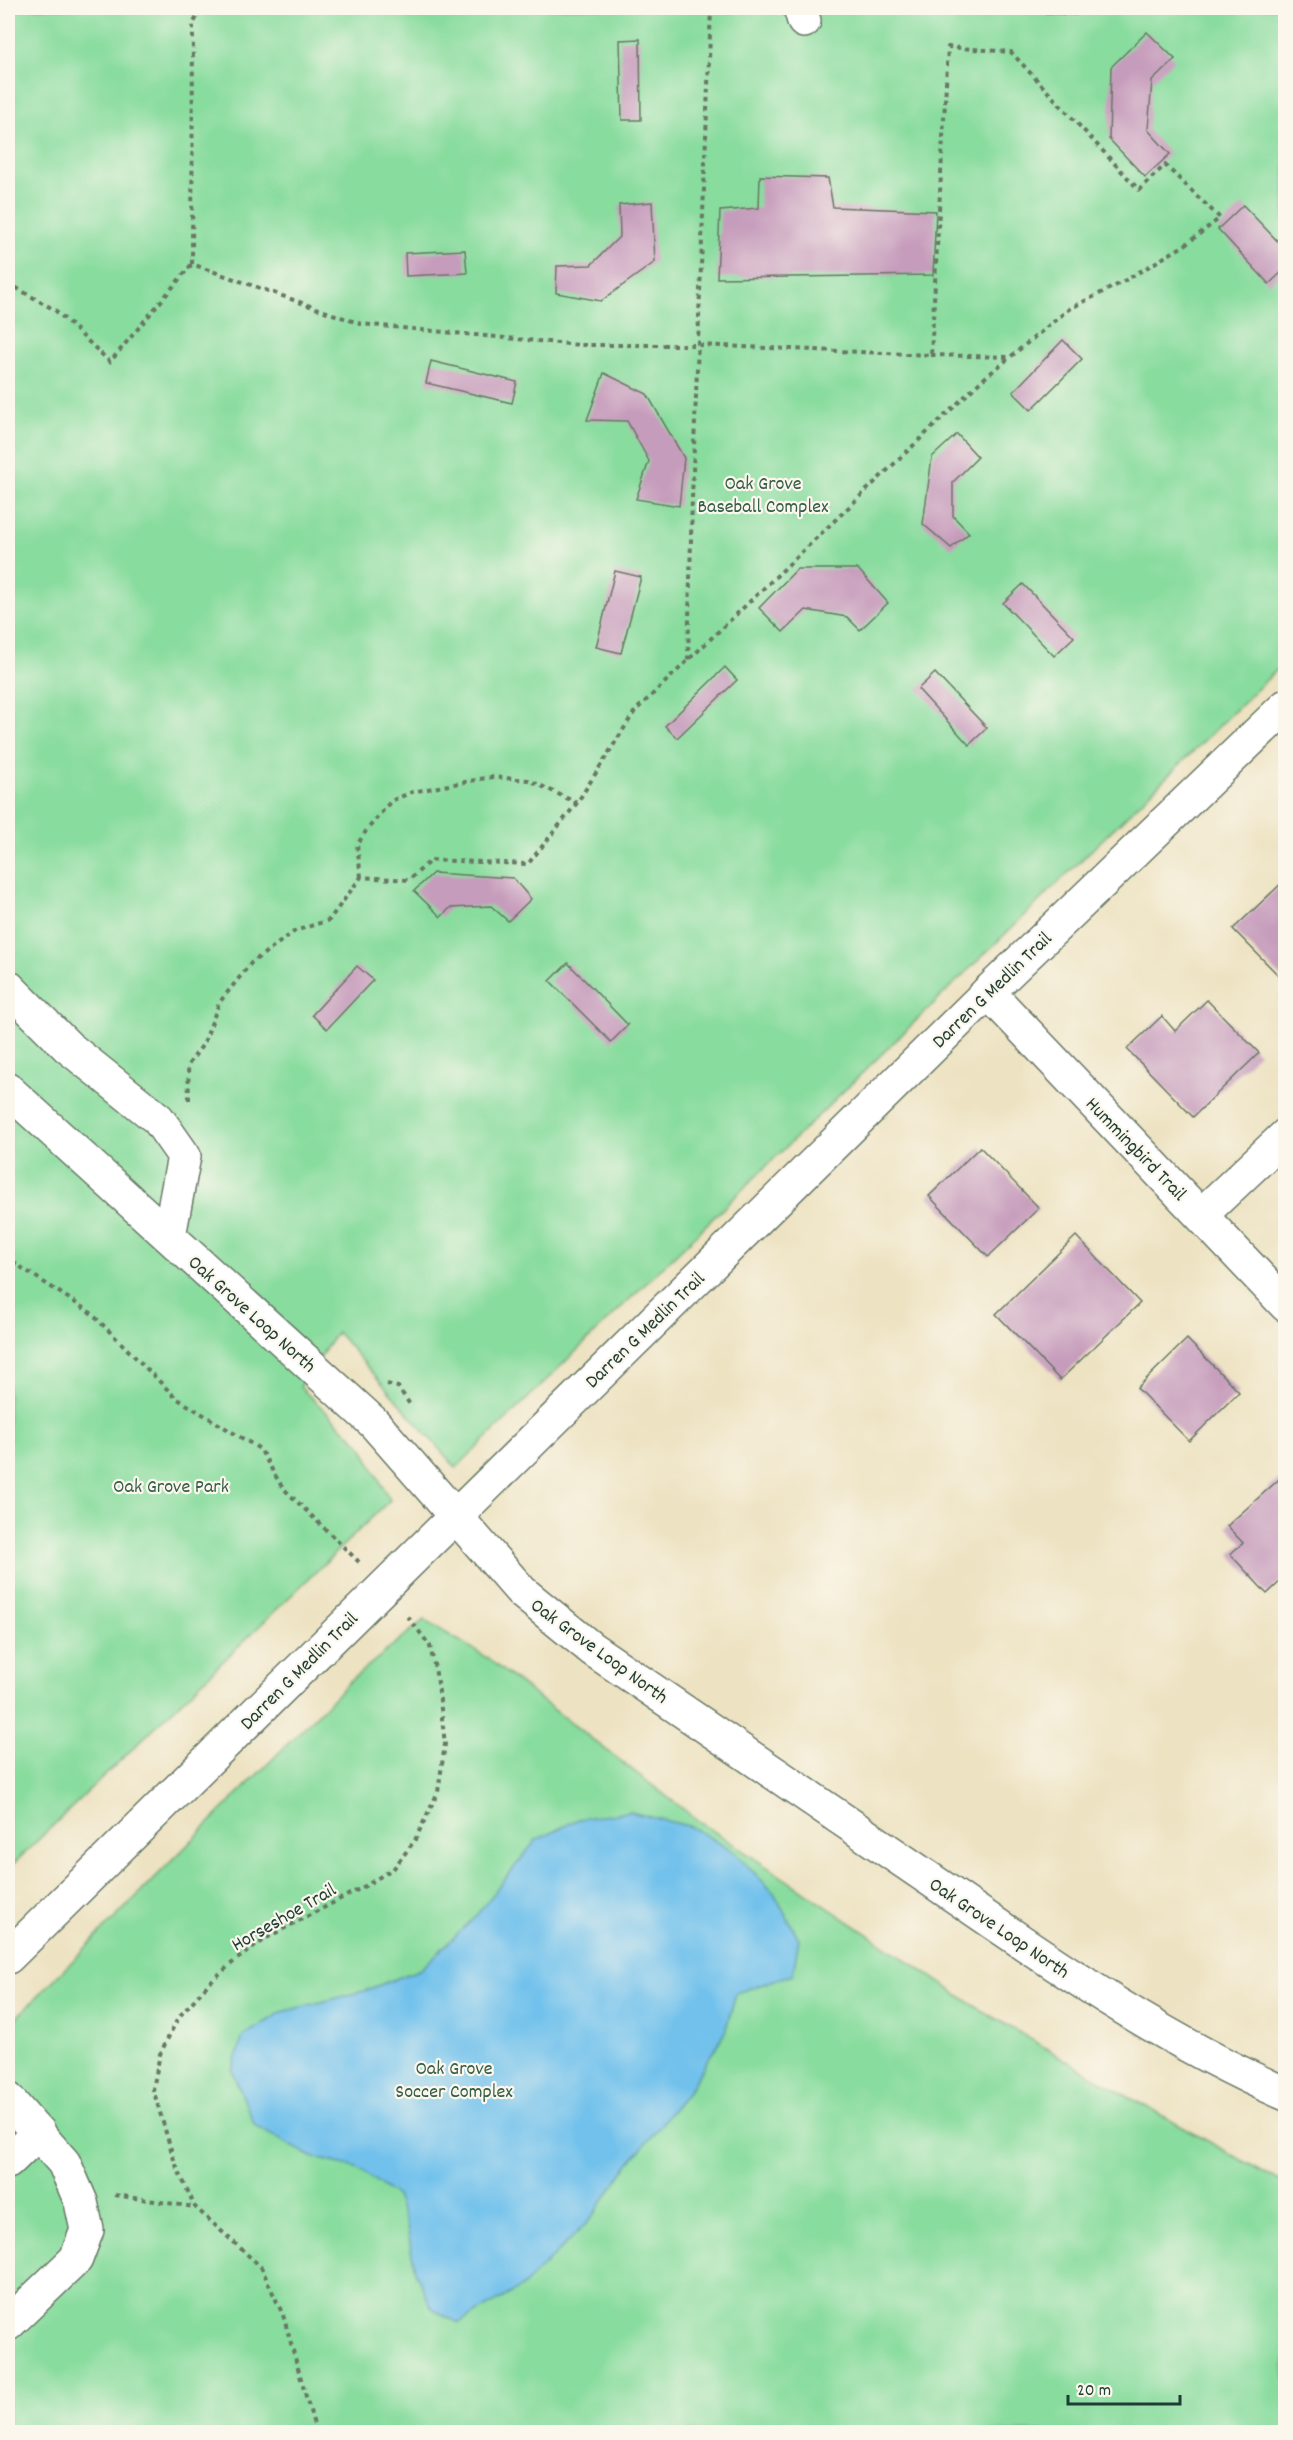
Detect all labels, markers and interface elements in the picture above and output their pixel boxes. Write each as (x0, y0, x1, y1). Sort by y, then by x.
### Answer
park label: Oak Grove Baseball Complex (698, 471, 829, 522)
street label: Darren G Medlin Trail (927, 926, 1060, 1056)
street label: Hummingbird Trail (1078, 1092, 1192, 1209)
street label: Oak Grove Loop North (181, 1250, 321, 1381)
street label: Darren G Medlin Trail (580, 1266, 713, 1396)
park label: Oak Grove Park (113, 1474, 229, 1502)
street label: Oak Grove Loop North (524, 1593, 673, 1712)
street label: Darren G Medlin Trail (235, 1606, 366, 1738)
street label: Oak Grove Loop North (922, 1872, 1074, 1987)
street label: Horseshoe Trail (227, 1877, 342, 1960)
park label: Oak Grove Soccer Complex (395, 2056, 513, 2107)
scale bar (1068, 2368, 1180, 2406)
text: 20 m (1077, 2379, 1111, 2404)

